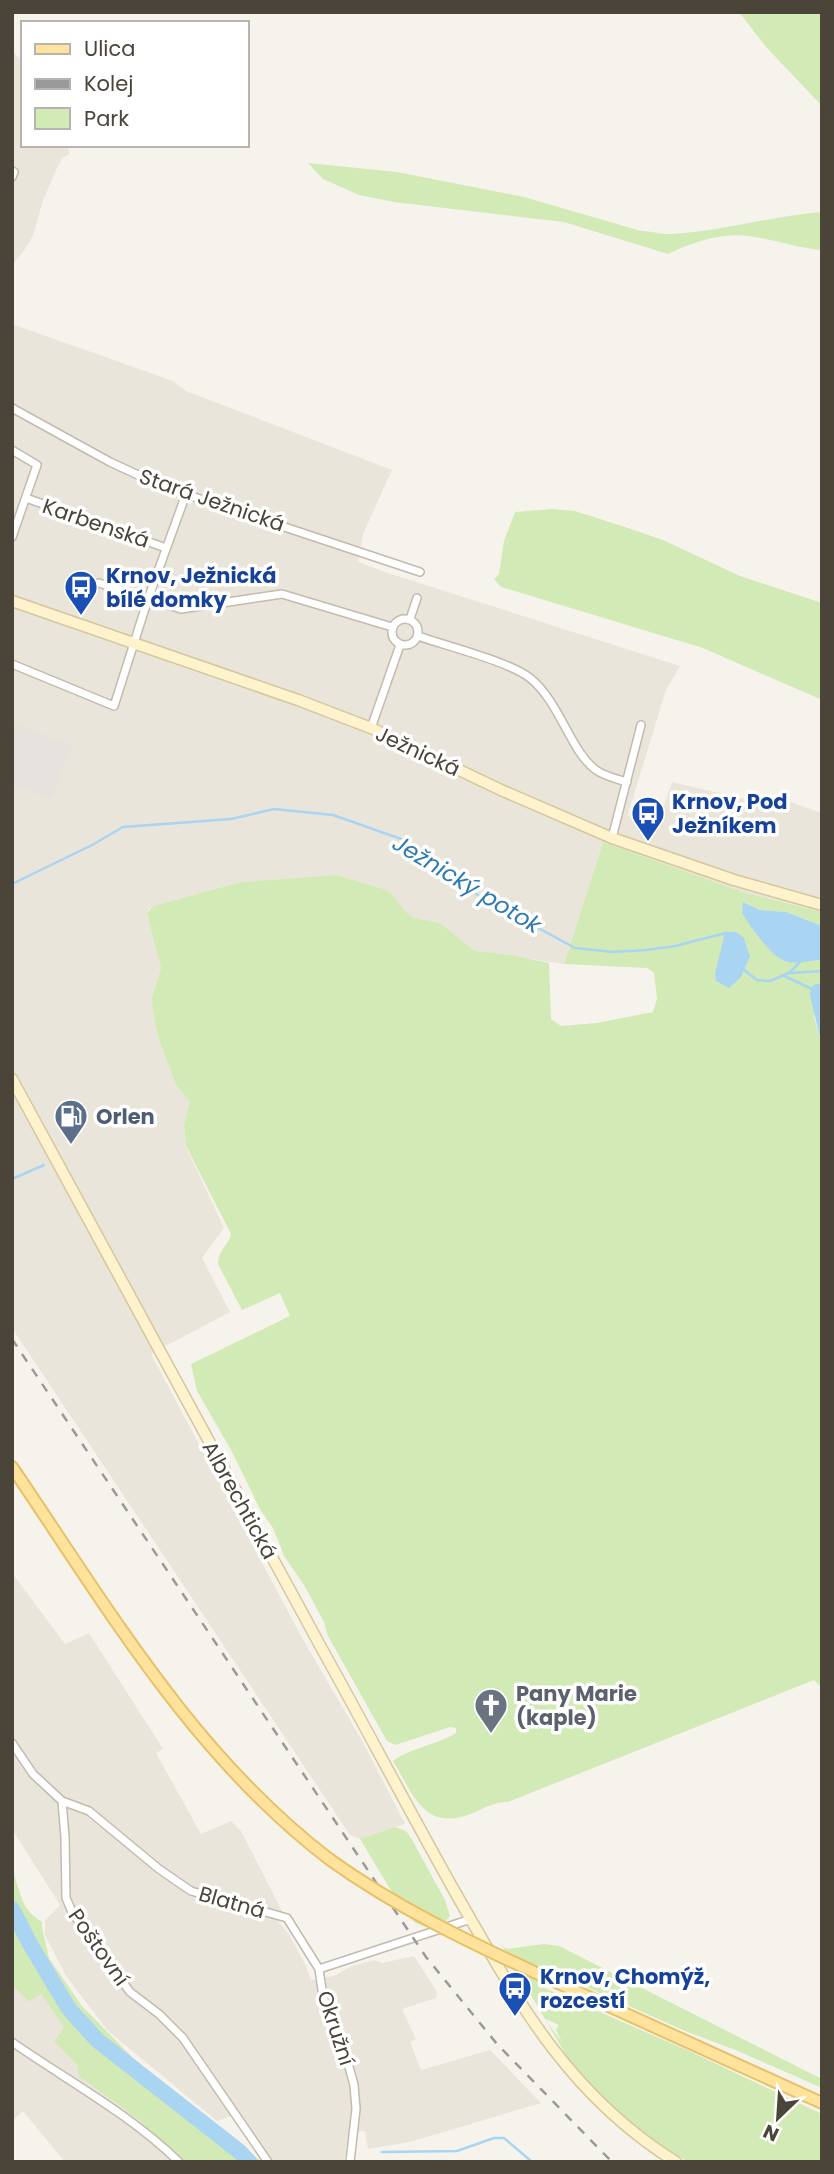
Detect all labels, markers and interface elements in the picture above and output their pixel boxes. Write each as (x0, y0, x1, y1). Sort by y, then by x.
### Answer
legend (21, 21, 248, 147)
text: Ulica (84, 34, 135, 63)
text: Kolej (84, 69, 133, 98)
text: Park (84, 104, 129, 133)
street label: Stará Ježnická (135, 462, 289, 538)
street label: Karbenská (39, 491, 153, 555)
place label: Krnov, Ježnická bílé domky (106, 561, 277, 614)
bus stop icon: Krnov, Ježnická bílé domky (62, 568, 100, 617)
street label: Ježnická (371, 719, 465, 783)
place label: Krnov, Pod Ježníkem (672, 787, 788, 840)
bus stop icon: Krnov, Pod Ježníkem (629, 794, 667, 843)
water label: Ježnický potok (387, 827, 548, 942)
fuel station icon: Orlen (52, 1097, 90, 1146)
place label: Orlen (96, 1102, 155, 1131)
street label: Albrechtická (196, 1436, 284, 1564)
place label: Pany Marie (kaple) (516, 1679, 637, 1732)
church icon: Pany Marie (kaple) (472, 1686, 510, 1735)
street label: Blatná (196, 1879, 268, 1925)
street label: Poštovní (62, 1903, 136, 1991)
place label: Krnov, Chomýž, rozcestí (540, 1962, 710, 2015)
bus stop icon: Krnov, Chomýž, rozcestí (496, 1969, 534, 2018)
street label: Okružní (310, 1987, 362, 2069)
north arrow (743, 2083, 813, 2153)
text: N (759, 2118, 783, 2148)

